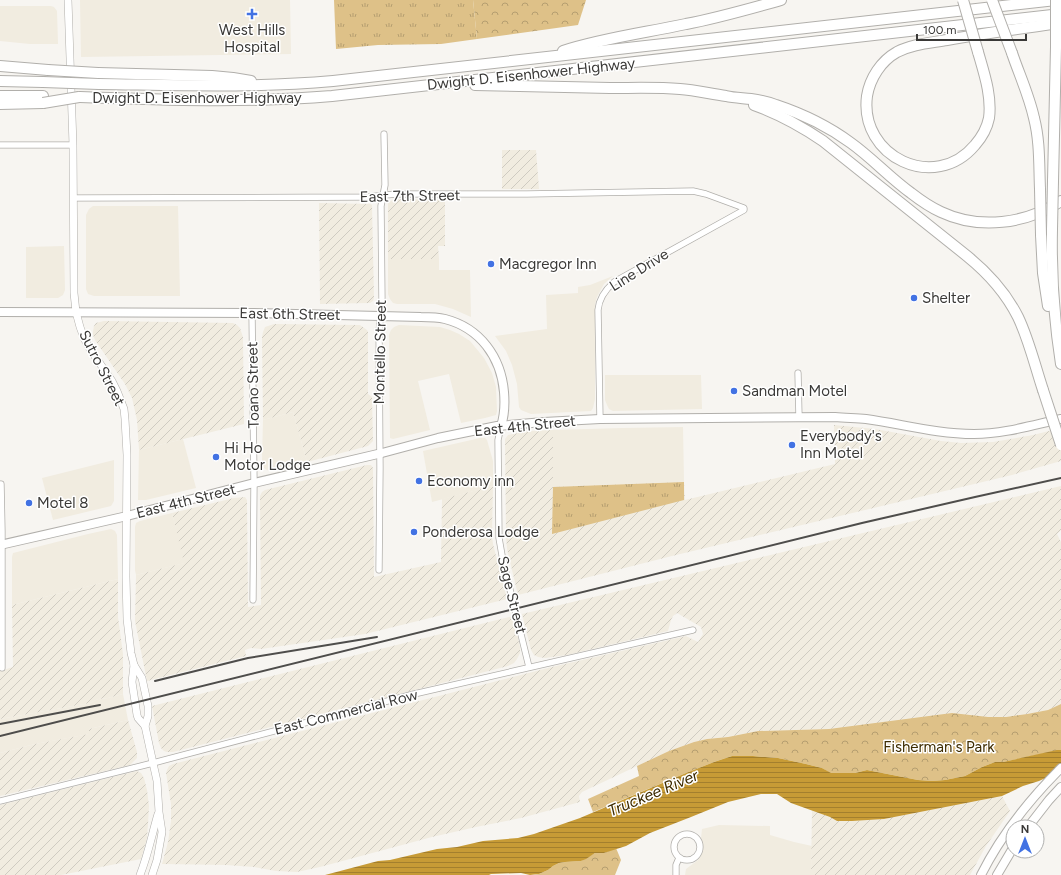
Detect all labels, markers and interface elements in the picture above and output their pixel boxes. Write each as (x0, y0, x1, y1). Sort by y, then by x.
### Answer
marker: West Hills Hospital (246, 8, 258, 20)
scale bar (917, 16, 1026, 42)
place label: West Hills Hospital (219, 21, 285, 56)
text: 100 m (923, 23, 957, 37)
street label: Dwight D. Eisenhower Highway (426, 54, 636, 94)
street label: Dwight D. Eisenhower Highway (92, 89, 302, 107)
street label: East 7th Street (359, 186, 461, 206)
street label: Line Drive (606, 245, 672, 295)
place label: Macgregor Inn (499, 255, 597, 273)
marker: Macgregor Inn (486, 259, 496, 269)
place label: Shelter (922, 289, 970, 307)
marker: Shelter (909, 293, 919, 303)
street label: Montello Street (370, 299, 390, 404)
street label: East 6th Street (239, 304, 341, 324)
street label: Sutro Street (75, 327, 129, 409)
street label: Toano Street (243, 341, 263, 428)
place label: Sandman Motel (742, 382, 847, 400)
marker: Sandman Motel (729, 386, 739, 396)
street label: East 4th Street (473, 412, 577, 440)
place label: Everybody's Inn Motel (800, 427, 882, 462)
place label: Hi Ho Motor Lodge (224, 439, 311, 474)
marker: Everybody's Inn Motel (787, 440, 797, 450)
marker: Hi Ho Motor Lodge (211, 452, 221, 462)
place label: Economy inn (427, 472, 514, 490)
marker: Economy inn (414, 476, 424, 486)
street label: East 4th Street (134, 480, 238, 522)
place label: Motel 8 (37, 494, 88, 512)
marker: Motel 8 (24, 498, 34, 508)
place label: Ponderosa Lodge (422, 523, 539, 541)
marker: Ponderosa Lodge (409, 527, 419, 537)
street label: Sage Street (494, 554, 530, 636)
street label: East Commercial Row (272, 685, 420, 739)
park label: Fisherman's Park (883, 738, 995, 756)
water label: Truckee River (605, 765, 702, 821)
north arrow (1005, 819, 1045, 859)
text: N (1021, 823, 1029, 836)

